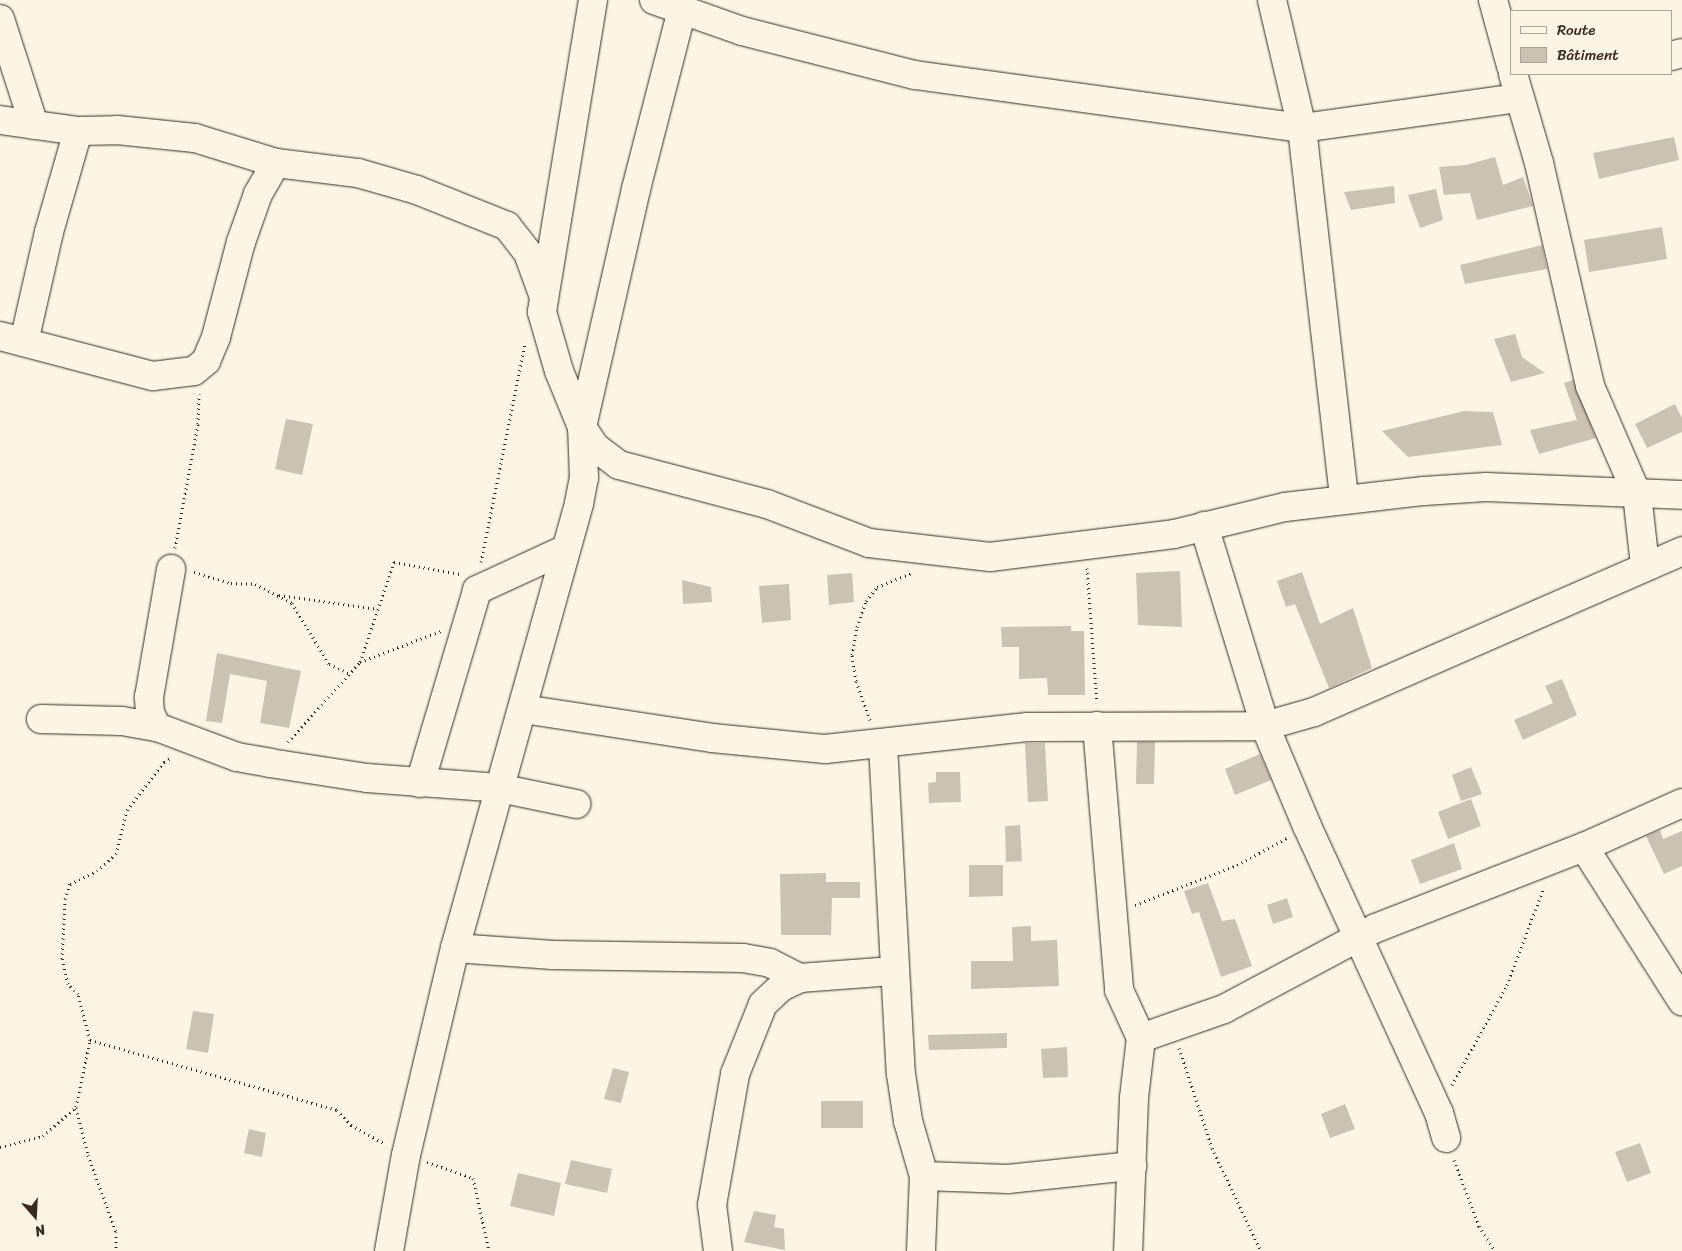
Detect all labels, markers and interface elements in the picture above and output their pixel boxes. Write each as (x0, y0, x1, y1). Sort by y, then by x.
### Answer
legend (1510, 10, 1672, 75)
text: Route (1557, 17, 1596, 43)
text: Bâtiment (1557, 42, 1619, 68)
north arrow (10, 1191, 60, 1241)
text: N (31, 1217, 49, 1244)

